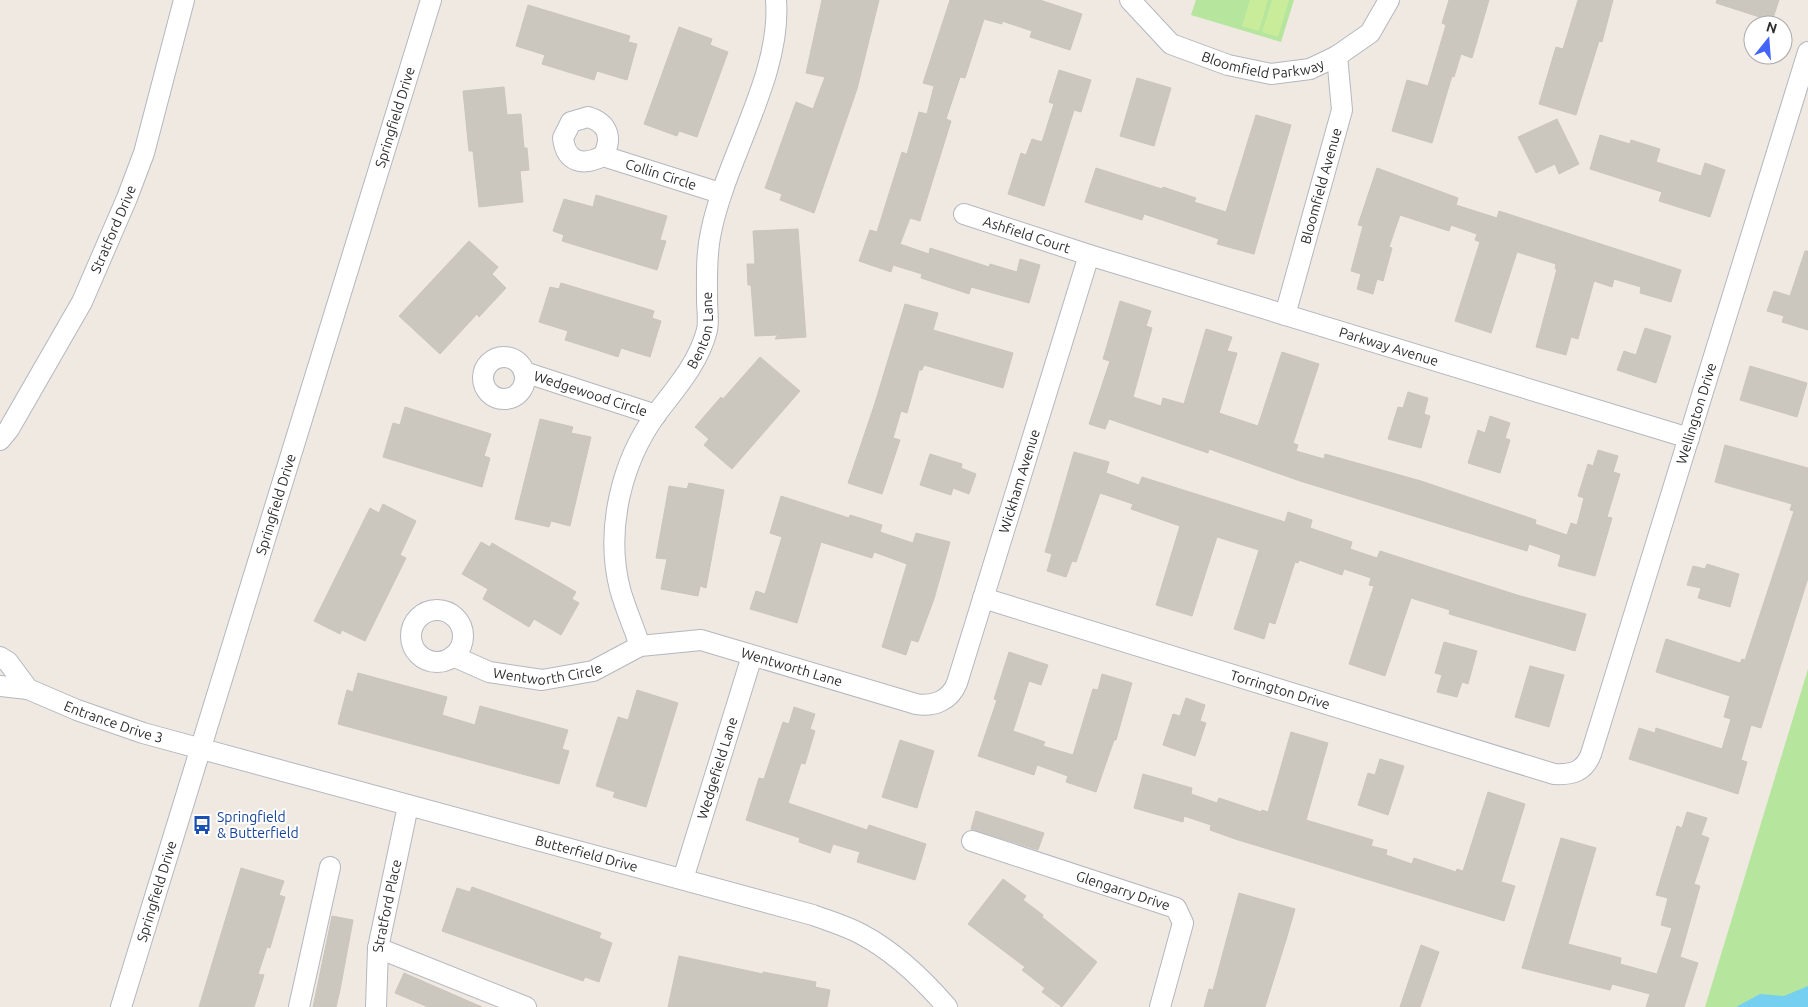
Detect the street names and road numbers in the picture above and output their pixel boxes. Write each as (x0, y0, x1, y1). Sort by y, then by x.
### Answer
street label: Bloomfield Parkway (1199, 48, 1327, 82)
street label: Springfield Drive (372, 65, 418, 170)
street label: Bloomfield Avenue (1297, 126, 1345, 246)
street label: Collin Circle (623, 156, 699, 193)
street label: Stratford Drive (87, 183, 139, 276)
street label: Ashfield Court (981, 213, 1073, 256)
street label: Benton Lane (684, 292, 716, 372)
street label: Parkway Avenue (1337, 324, 1440, 369)
street label: Wellington Drive (1673, 361, 1720, 466)
street label: Wedgewood Circle (532, 368, 649, 420)
street label: Wickham Avenue (996, 427, 1043, 535)
street label: Springfield Drive (253, 452, 299, 557)
street label: Wentworth Lane (739, 644, 844, 690)
street label: Wentworth Circle (492, 660, 605, 688)
street label: Torrington Drive (1228, 667, 1332, 712)
street label: Entrance Drive 3 (62, 697, 165, 746)
street label: Wedgefield Lane (694, 715, 741, 821)
street label: Butterfield Drive (533, 832, 640, 875)
street label: Springfield Drive (134, 839, 180, 944)
street label: Stratford Place (370, 858, 404, 953)
street label: Glengarry Drive (1074, 868, 1172, 914)

